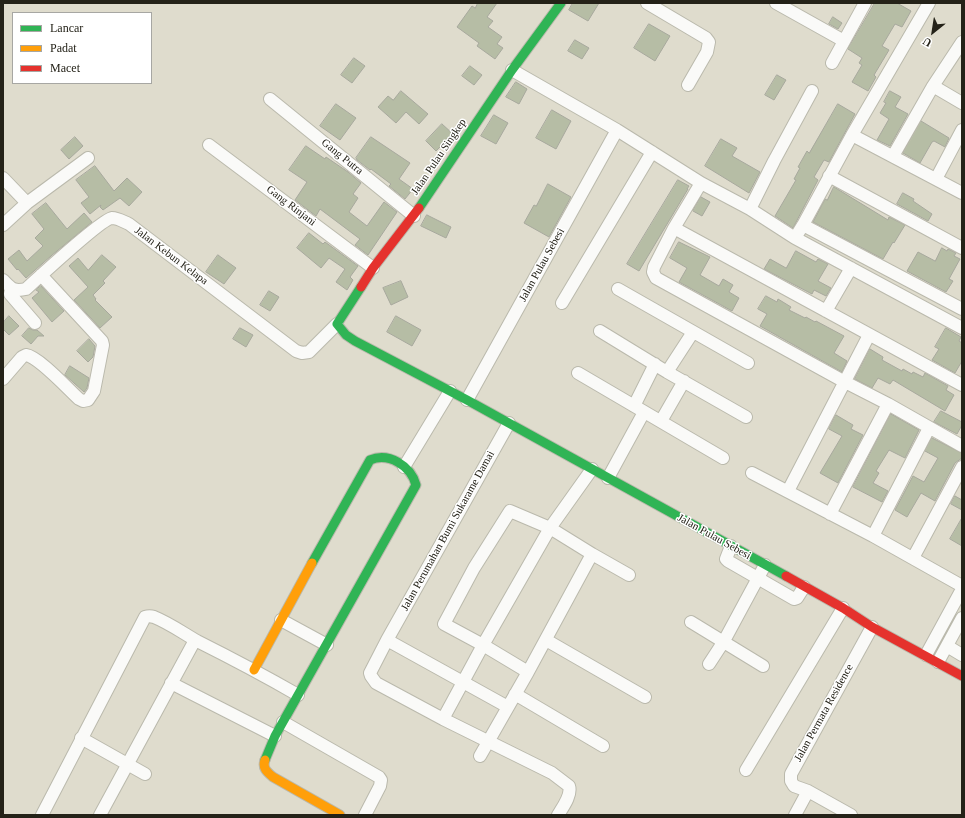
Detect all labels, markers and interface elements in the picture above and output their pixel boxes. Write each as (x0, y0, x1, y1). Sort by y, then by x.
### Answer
legend (12, 12, 152, 84)
north arrow (913, 12, 953, 52)
text: Lancar (50, 21, 83, 35)
text: U (921, 35, 933, 50)
text: Padat (50, 41, 77, 55)
text: Macet (50, 61, 80, 75)
street label: Jalan Pulau Singkep (409, 116, 469, 198)
street label: Gang Putra (318, 136, 366, 178)
street label: Gang Rinjani (263, 183, 319, 229)
street label: Jalan Kebun Kelapa (132, 224, 210, 288)
street label: Jalan Pulau Sebesi (516, 226, 568, 304)
street label: Jalan Perumahan Bumi Sukarame Damai (398, 449, 498, 613)
street label: Jalan Pulau Sebesi (675, 511, 753, 563)
street label: Jalan Permata Residence (792, 662, 856, 764)

